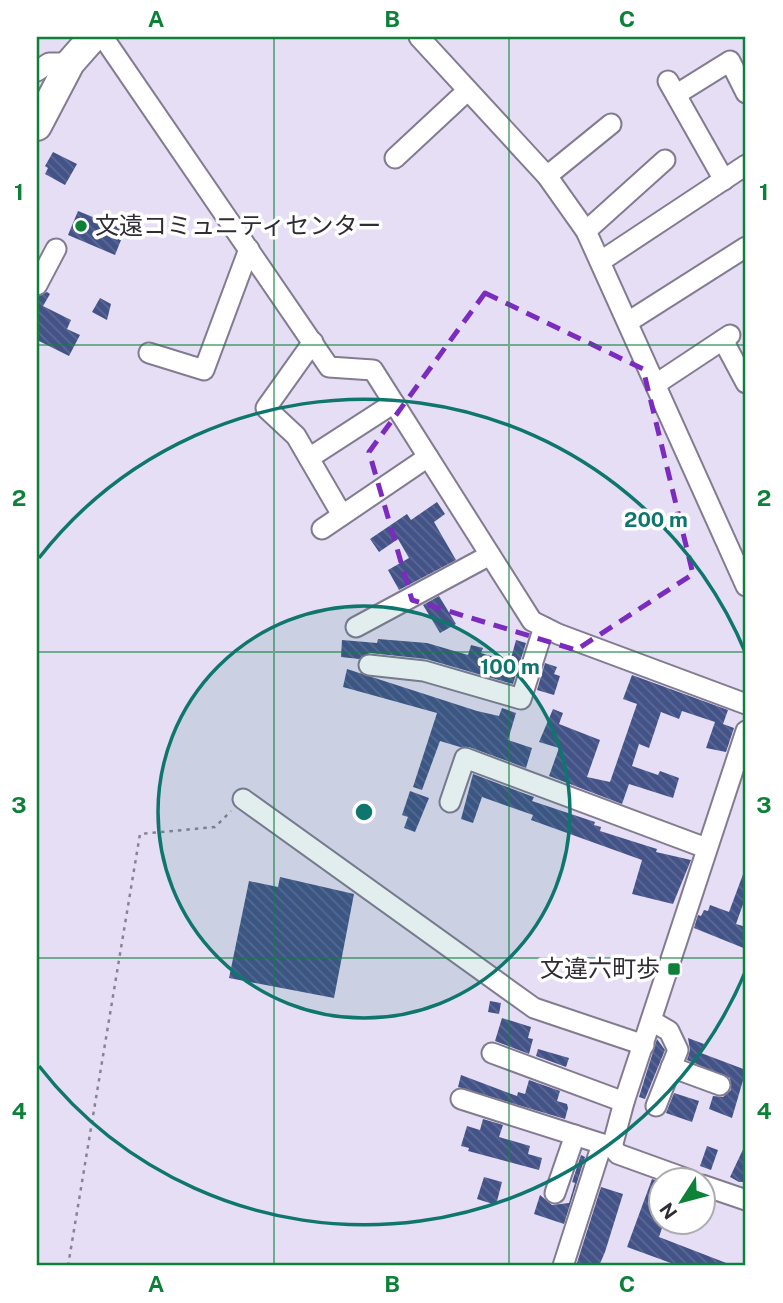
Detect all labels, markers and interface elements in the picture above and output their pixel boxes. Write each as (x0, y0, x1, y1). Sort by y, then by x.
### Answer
text: A (148, 5, 165, 32)
text: B (384, 5, 400, 32)
text: C (619, 5, 635, 32)
text: 1 (14, 178, 24, 205)
text: 1 (759, 178, 769, 205)
place label: 文遠コミュニティセンター (95, 211, 382, 239)
marker: 文遠コミュニティセンター (73, 218, 89, 234)
text: 2 (12, 484, 26, 511)
text: 2 (757, 484, 771, 511)
text: 200 m (624, 507, 688, 532)
text: 100 m (480, 654, 540, 679)
text: 3 (11, 791, 27, 818)
text: 3 (756, 791, 772, 818)
centre of rings (352, 800, 376, 824)
place label: 文違六町歩 (540, 954, 660, 982)
marker: 文違六町歩 (666, 961, 682, 977)
text: 4 (11, 1097, 27, 1124)
text: 4 (756, 1097, 772, 1124)
north arrow (646, 1166, 716, 1236)
text: N (655, 1199, 682, 1223)
text: A (148, 1270, 165, 1297)
text: B (384, 1270, 400, 1297)
text: C (619, 1270, 635, 1297)

